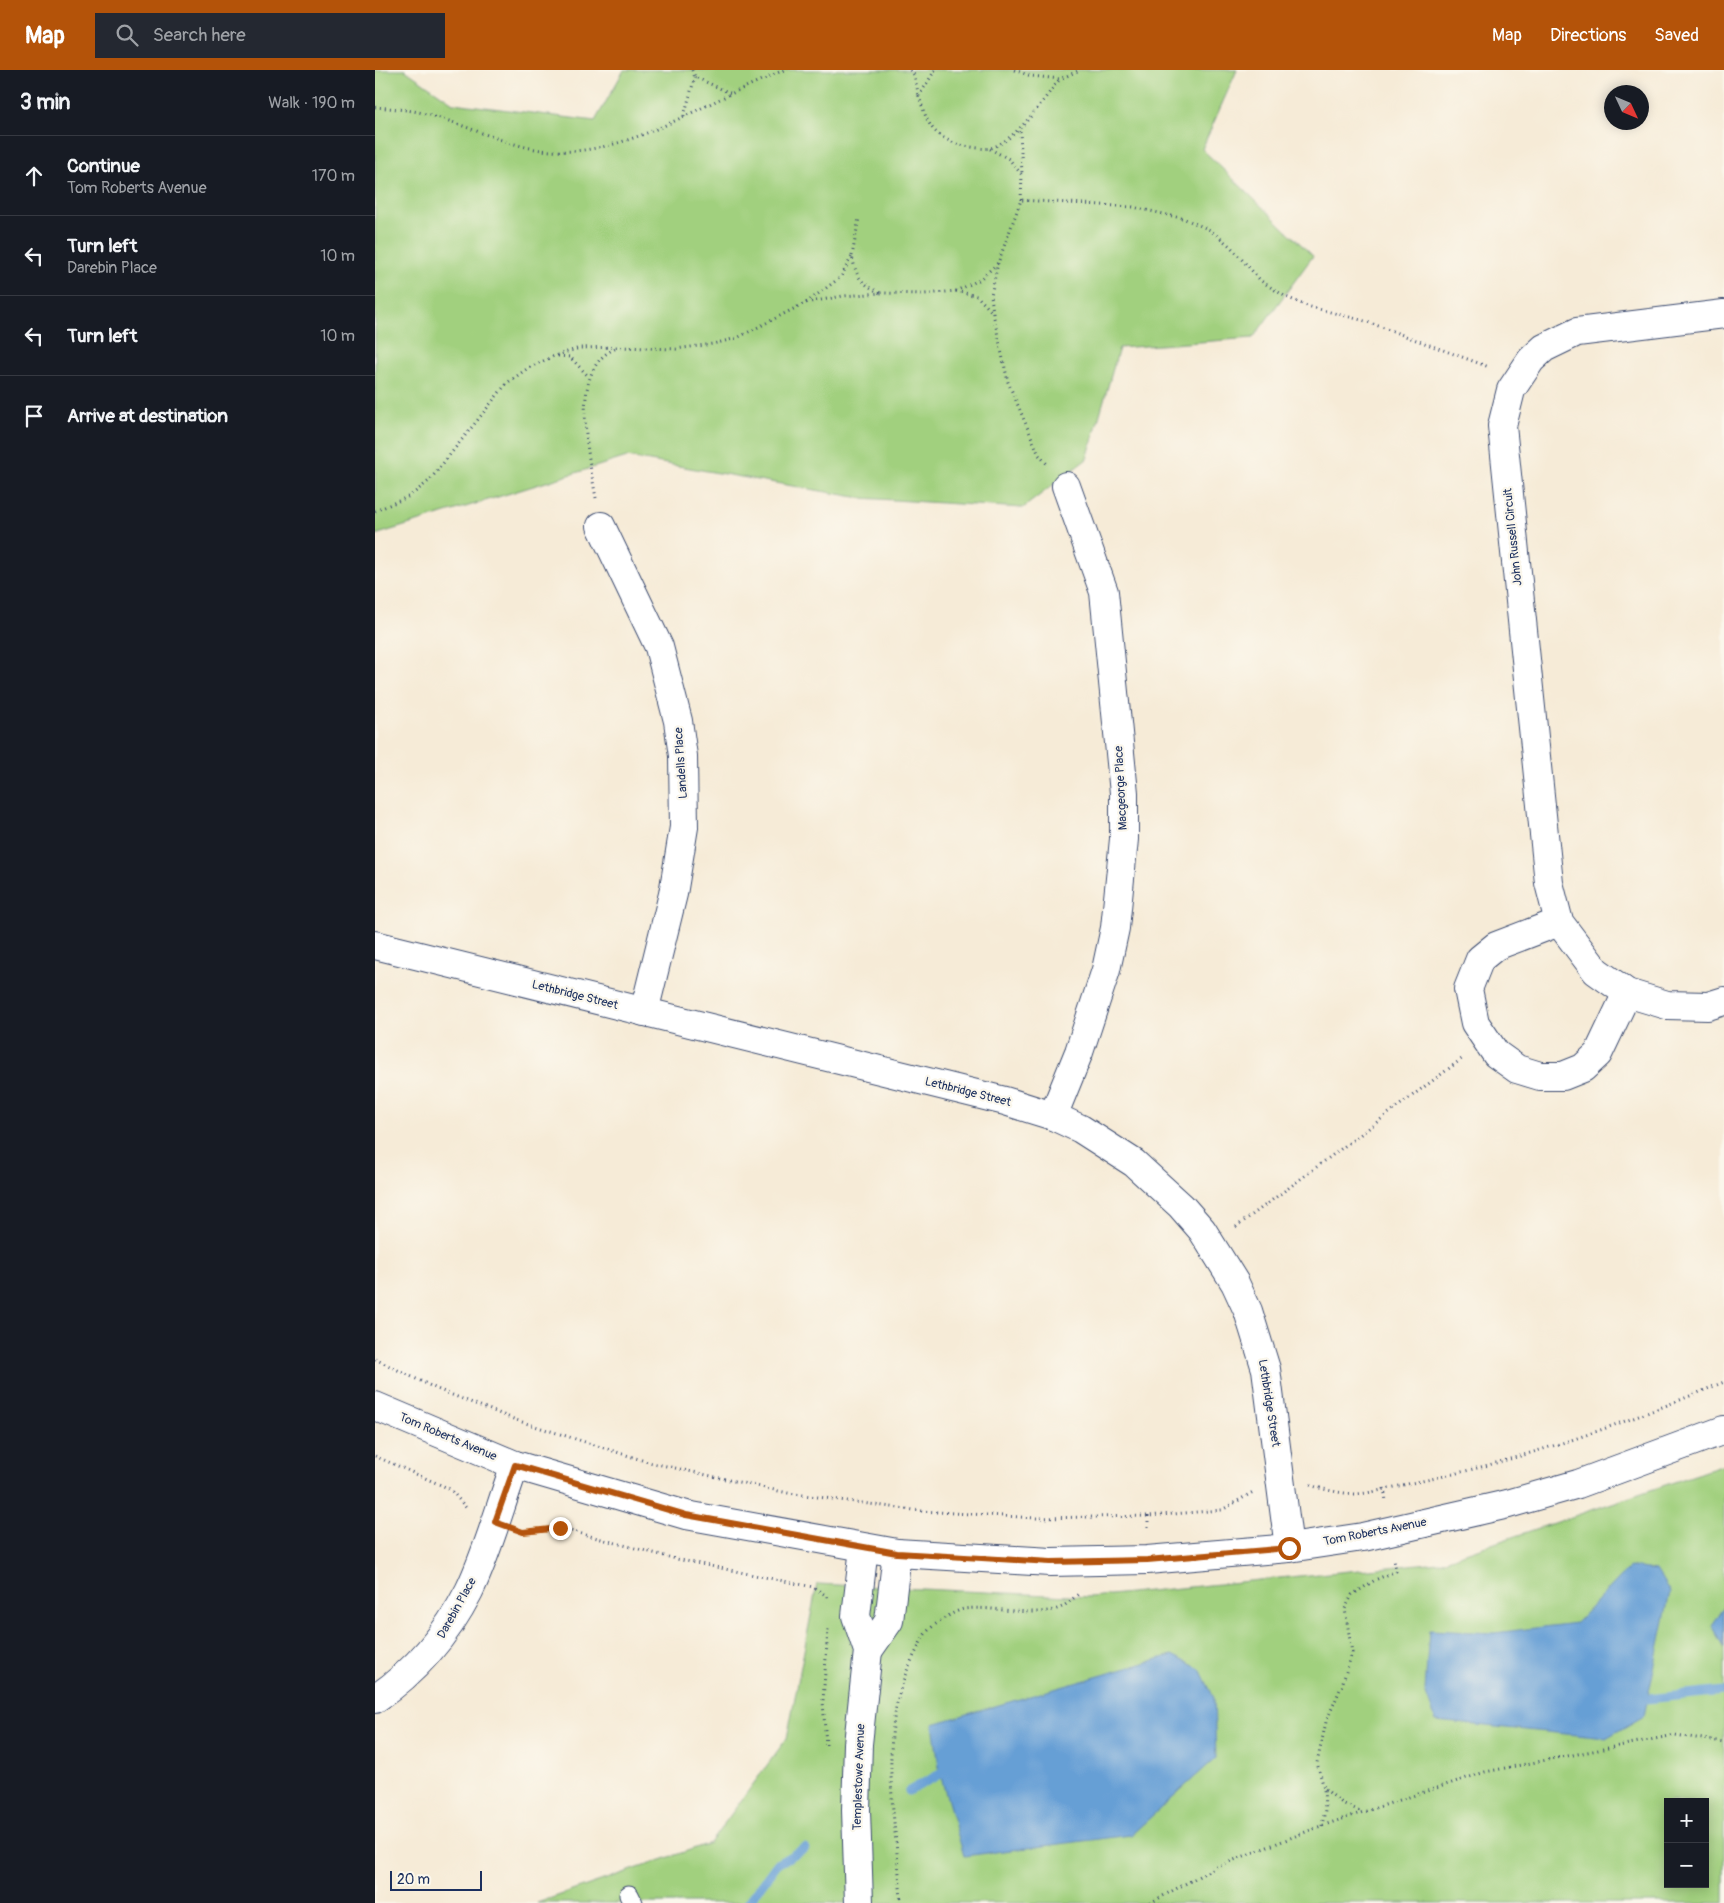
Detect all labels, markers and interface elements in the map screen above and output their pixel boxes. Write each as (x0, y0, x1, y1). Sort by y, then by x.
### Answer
search box (95, 13, 445, 58)
text: Map (25, 21, 65, 50)
icon: search (113, 21, 141, 49)
text: Search here (153, 23, 246, 47)
text: Map (1492, 24, 1522, 47)
text: Directions (1550, 24, 1626, 47)
text: Saved (1654, 24, 1699, 47)
north arrow (1604, 85, 1649, 130)
text: 3 min (20, 89, 70, 116)
text: Walk · 190 m (268, 93, 355, 113)
text: Continue (67, 154, 140, 178)
icon: ahead (20, 162, 48, 190)
text: 170 m (312, 166, 355, 186)
text: Tom Roberts Avenue (67, 178, 207, 198)
text: Turn left (67, 234, 137, 258)
icon: left (20, 242, 48, 270)
text: 10 m (320, 246, 355, 266)
text: Darebin Place (67, 258, 157, 278)
icon: left (20, 322, 48, 350)
text: Turn left (67, 324, 137, 348)
text: 10 m (320, 326, 355, 346)
icon: arrive (20, 402, 48, 430)
text: Arrive at destination (67, 404, 228, 428)
street label: John Russell Circuit (1500, 487, 1526, 587)
street label: Landells Place (671, 727, 691, 799)
street label: Macgeorge Place (1111, 745, 1131, 831)
street label: Lethbridge Street (530, 977, 620, 1013)
street label: Lethbridge Street (923, 1074, 1013, 1110)
street label: Lethbridge Street (1255, 1358, 1283, 1448)
street label: Tom Roberts Avenue (397, 1410, 499, 1464)
street label: Tom Roberts Avenue (1322, 1515, 1428, 1549)
route end (549, 1517, 572, 1540)
route start (1278, 1537, 1301, 1560)
street label: Darebin Place (434, 1575, 480, 1641)
street label: Templestowe Avenue (850, 1723, 868, 1831)
map controls (1664, 1798, 1709, 1888)
button: + (1664, 1798, 1709, 1843)
button: − (1664, 1843, 1709, 1888)
scale bar (390, 1868, 483, 1891)
text: 20 m (397, 1871, 430, 1888)

